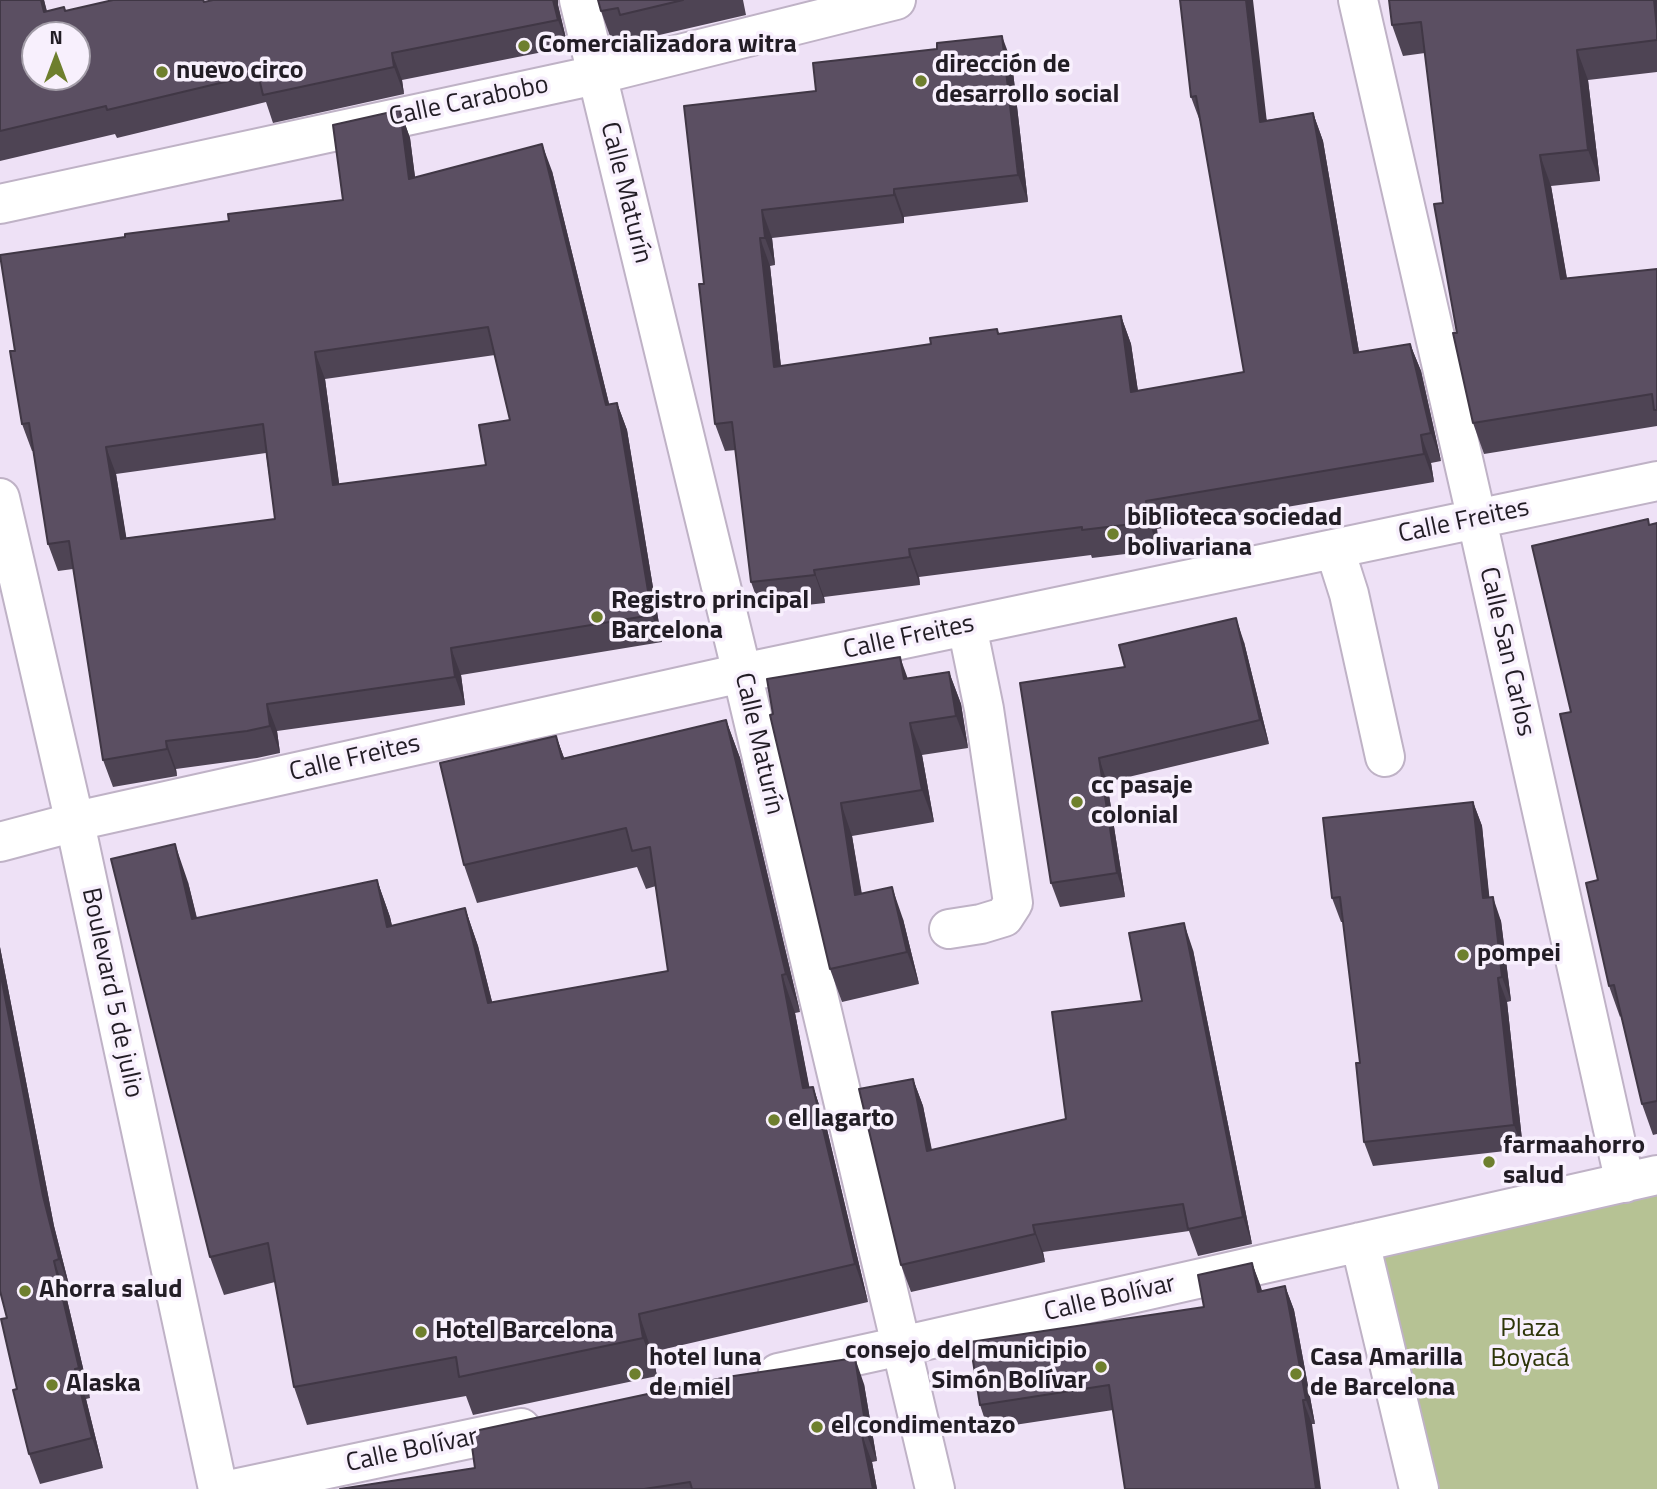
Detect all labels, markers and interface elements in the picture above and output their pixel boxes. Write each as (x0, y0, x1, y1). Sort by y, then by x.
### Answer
north arrow (21, 21, 91, 91)
text: N (49, 22, 63, 51)
place label: Comercializadora witra (538, 30, 797, 62)
marker: Comercializadora witra (516, 38, 532, 54)
place label: dirección de desarrollo social (935, 50, 1120, 112)
place label: nuevo circo (176, 56, 303, 88)
marker: nuevo circo (154, 64, 170, 80)
street label: Calle Carabobo (387, 70, 551, 134)
marker: dirección de desarrollo social (913, 73, 929, 89)
street label: Calle Maturín (592, 119, 658, 267)
street label: Calle Freites (1396, 493, 1532, 551)
place label: biblioteca sociedad bolivariana (1127, 503, 1342, 564)
marker: biblioteca sociedad bolivariana (1105, 526, 1121, 542)
street label: Calle San Carlos (1471, 564, 1541, 740)
place label: Registro principal Barcelona (611, 586, 809, 648)
marker: Registro principal Barcelona (589, 609, 605, 625)
street label: Calle Freites (841, 609, 977, 667)
street label: Calle Maturín (727, 670, 789, 818)
street label: Calle Freites (287, 729, 423, 789)
place label: cc pasaje colonial (1091, 771, 1193, 832)
marker: cc pasaje colonial (1069, 794, 1085, 810)
street label: Boulevard 5 de julio (74, 885, 148, 1101)
place label: pompei (1477, 939, 1561, 971)
marker: pompei (1455, 947, 1471, 963)
place label: el lagarto (788, 1104, 894, 1136)
marker: el lagarto (766, 1112, 782, 1128)
place label: farmaahorro salud (1503, 1131, 1645, 1192)
marker: farmaahorro salud (1481, 1154, 1497, 1170)
street label: Calle Bolívar (1041, 1269, 1179, 1329)
place label: Ahorra salud (39, 1275, 182, 1307)
marker: Ahorra salud (17, 1283, 33, 1299)
park label: Plaza Boyacá (1490, 1314, 1570, 1376)
place label: Hotel Barcelona (435, 1316, 614, 1348)
marker: Hotel Barcelona (413, 1324, 429, 1340)
place label: consejo del municipio Simón Bolívar (845, 1336, 1087, 1398)
place label: hotel luna de miel (649, 1343, 762, 1404)
place label: Casa Amarilla de Barcelona (1310, 1343, 1463, 1404)
marker: consejo del municipio Simón Bolívar (1093, 1359, 1109, 1375)
marker: hotel luna de miel (627, 1366, 643, 1382)
marker: Casa Amarilla de Barcelona (1288, 1366, 1304, 1382)
place label: Alaska (66, 1369, 141, 1401)
marker: Alaska (44, 1377, 60, 1393)
place label: el condimentazo (831, 1411, 1016, 1443)
marker: el condimentazo (809, 1419, 825, 1435)
street label: Calle Bolívar (343, 1422, 481, 1480)

